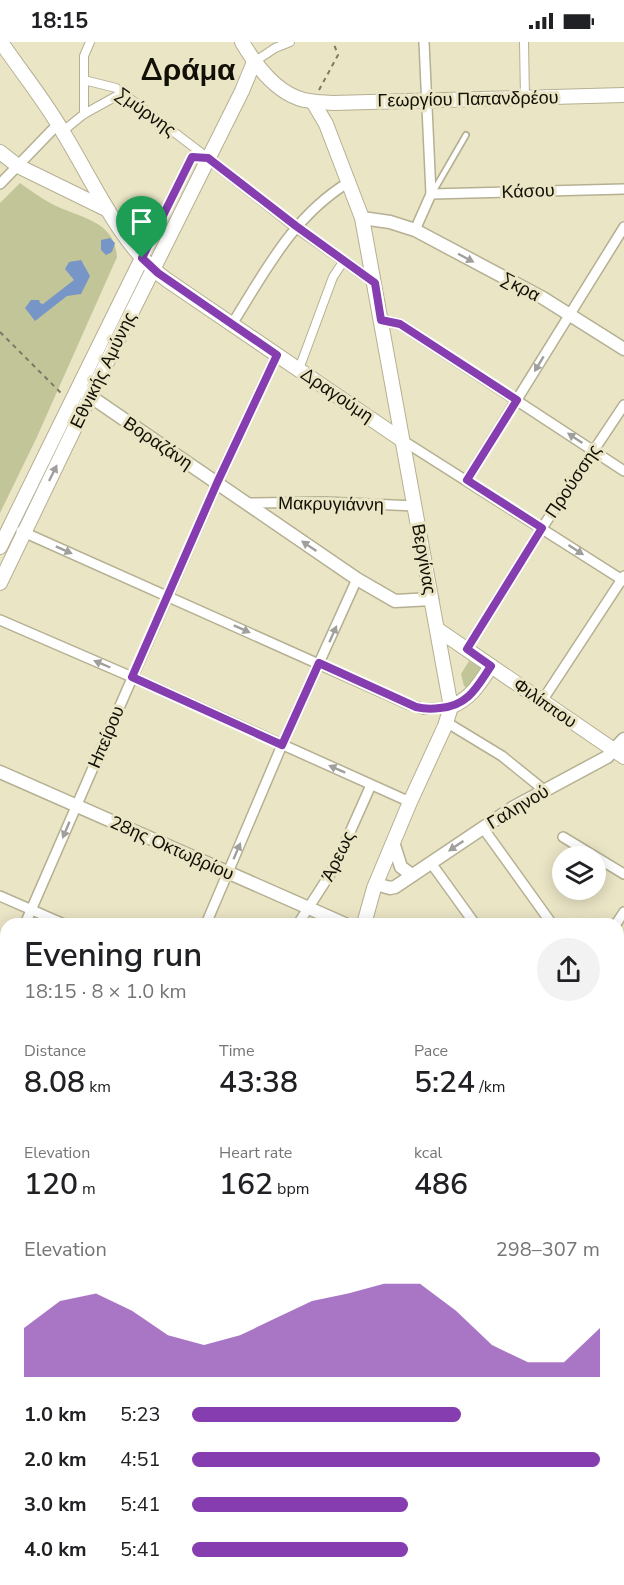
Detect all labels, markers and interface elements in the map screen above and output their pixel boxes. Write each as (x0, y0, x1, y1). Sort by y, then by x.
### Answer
text: 18:15 (30, 6, 88, 36)
district label: Δράμα (140, 50, 236, 91)
street label: Σμύρνης (111, 82, 181, 142)
street label: Γεωργίου Παπανδρέου (377, 85, 559, 113)
street label: Κάσου (501, 178, 555, 204)
pin (116, 196, 167, 258)
icon: arrive (125, 205, 158, 238)
one-way arrow (458, 253, 475, 263)
street label: Σκρα (498, 267, 544, 307)
street label: Εθνικής Αμύνης (64, 307, 142, 432)
one-way arrow (533, 356, 544, 372)
street label: Δραγούμη (296, 362, 378, 428)
street label: Βοραζάνη (119, 411, 197, 475)
one-way arrow (568, 432, 584, 444)
street label: Προύσσης (540, 439, 607, 523)
one-way arrow (48, 465, 57, 482)
street label: Μακρυγιάννη (278, 491, 384, 517)
street label: Βεργίνας (406, 522, 442, 597)
one-way arrow (302, 540, 318, 552)
one-way arrow (568, 544, 584, 555)
one-way arrow (55, 546, 73, 555)
one-way arrow (234, 624, 252, 634)
one-way arrow (328, 626, 337, 643)
one-way arrow (92, 659, 110, 669)
street label: Φιλίππου (508, 672, 582, 734)
street label: Ηπείρου (82, 702, 130, 772)
one-way arrow (329, 765, 346, 774)
street label: Γαληνού (483, 779, 553, 835)
street label: 28ης Οκτωβρίου (106, 810, 238, 886)
one-way arrow (61, 822, 71, 840)
street label: Άρεως (316, 827, 361, 885)
one-way arrow (448, 840, 465, 851)
one-way arrow (233, 842, 242, 860)
map controls (552, 846, 606, 900)
button: layers (552, 846, 606, 900)
text: Evening run (24, 933, 202, 978)
button: share (537, 938, 600, 1001)
text: 18:15 · 8 × 1.0 km (24, 978, 187, 1005)
text: Distance (24, 1040, 86, 1062)
text: Time (219, 1040, 255, 1062)
text: Pace (414, 1040, 448, 1062)
text: 8.08 (24, 1062, 85, 1103)
text: 43:38 (219, 1062, 298, 1103)
text: 5:24 (414, 1062, 475, 1103)
text: km (85, 1076, 111, 1098)
text: /km (475, 1076, 505, 1098)
text: Elevation (24, 1142, 90, 1164)
text: Heart rate (219, 1142, 292, 1164)
text: kcal (414, 1142, 442, 1164)
text: 120 (24, 1164, 78, 1205)
text: 162 (219, 1164, 273, 1205)
text: 486 (414, 1164, 468, 1205)
text: m (78, 1178, 96, 1200)
text: bpm (273, 1178, 309, 1200)
text: Elevation (24, 1236, 107, 1263)
text: 298–307 m (496, 1236, 600, 1263)
text: 1.0 km (24, 1401, 87, 1428)
text: 5:23 (120, 1401, 161, 1428)
text: 2.0 km (24, 1446, 87, 1473)
text: 4:51 (120, 1446, 161, 1473)
text: 3.0 km (24, 1491, 87, 1518)
text: 5:41 (120, 1491, 161, 1518)
text: 4.0 km (24, 1536, 87, 1563)
text: 5:41 (120, 1536, 161, 1563)

